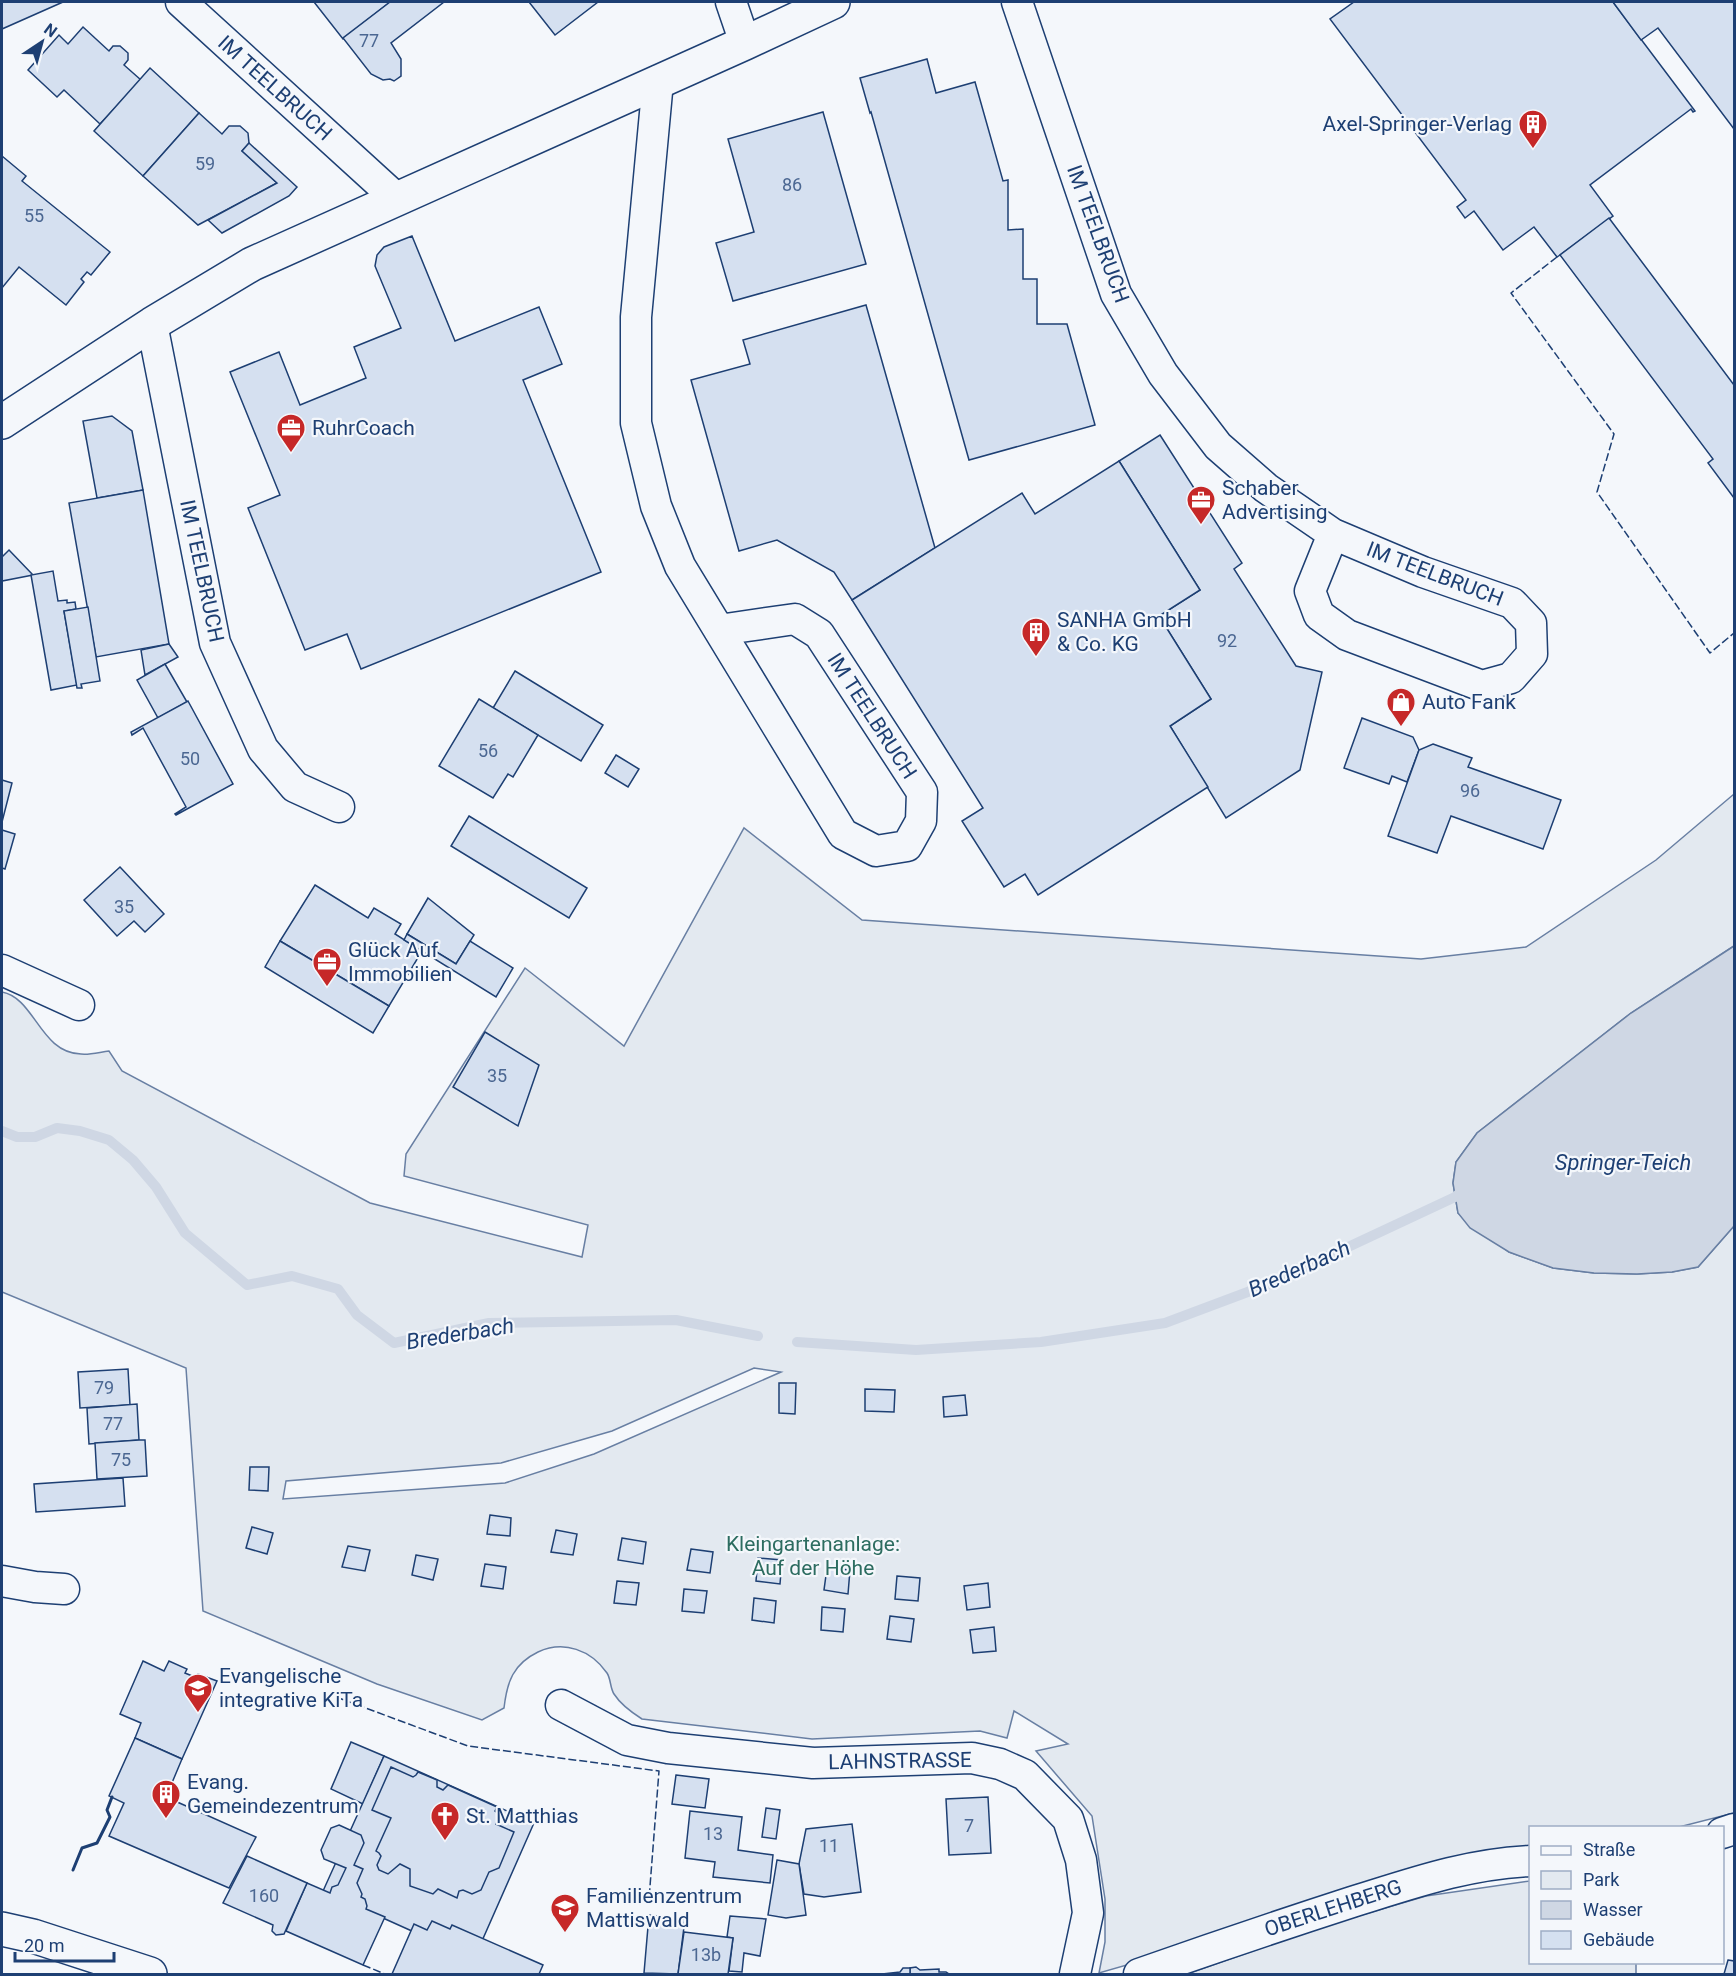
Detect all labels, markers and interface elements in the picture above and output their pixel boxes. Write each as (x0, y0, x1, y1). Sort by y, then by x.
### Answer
north arrow (12, 12, 72, 72)
text: N (40, 19, 61, 41)
house number: 77 (359, 30, 379, 51)
street label: IM TEELBRUCH (213, 31, 337, 145)
building icon: Axel-Springer-Verlag (1517, 108, 1549, 150)
place label: Axel-Springer-Verlag (1323, 112, 1512, 136)
house number: 59 (195, 153, 215, 174)
street label: IM TEELBRUCH (1062, 162, 1134, 306)
house number: 86 (782, 174, 802, 195)
house number: 55 (24, 205, 44, 226)
office icon: RuhrCoach (275, 412, 307, 454)
place label: RuhrCoach (312, 416, 415, 440)
place label: Schaber Advertising (1222, 476, 1328, 524)
office icon: Schaber Advertising (1185, 484, 1217, 526)
street label: IM TEELBRUCH (175, 498, 229, 644)
street label: IM TEELBRUCH (1363, 537, 1507, 611)
place label: SANHA GmbH & Co. KG (1057, 608, 1192, 656)
building icon: SANHA GmbH & Co. KG (1020, 616, 1052, 658)
house number: 92 (1217, 630, 1237, 651)
street label: IM TEELBRUCH (822, 649, 922, 783)
shop icon: Auto Fank (1385, 686, 1417, 728)
place label: Auto Fank (1422, 690, 1516, 714)
house number: 56 (478, 740, 498, 761)
house number: 50 (180, 748, 200, 769)
house number: 96 (1460, 780, 1480, 801)
house number: 35 (114, 896, 134, 917)
place label: Glück Auf Immobilien (348, 938, 452, 986)
office icon: Glück Auf Immobilien (311, 946, 343, 988)
house number: 35 (487, 1065, 507, 1086)
water label: Springer-Teich (1555, 1150, 1691, 1175)
water label: Brederbach (1244, 1235, 1354, 1302)
water label: Brederbach (404, 1313, 516, 1354)
house number: 79 (94, 1377, 114, 1398)
house number: 77 (103, 1413, 123, 1434)
house number: 75 (111, 1449, 131, 1470)
park label: Kleingartenanlage: Auf der Höhe (726, 1532, 900, 1580)
place label: Evangelische integrative KiTa (219, 1664, 363, 1712)
school or university icon: Evangelische integrative KiTa (182, 1672, 214, 1714)
street label: LAHNSTRASSE (828, 1748, 972, 1774)
place label: Evang. Gemeindezentrum (187, 1770, 359, 1818)
building icon: Evang. Gemeindezentrum (150, 1778, 182, 1820)
church icon: St. Matthias (429, 1800, 461, 1842)
place label: St. Matthias (466, 1804, 579, 1828)
house number: 7 (964, 1815, 974, 1836)
house number: 13 (703, 1823, 723, 1844)
legend (1529, 1826, 1724, 1964)
house number: 11 (819, 1835, 839, 1856)
text: Straße (1583, 1839, 1635, 1860)
text: Park (1583, 1869, 1620, 1890)
street label: OBERLEHBERG (1261, 1875, 1405, 1941)
place label: Familienzentrum Mattiswald (586, 1884, 742, 1932)
house number: 160 (249, 1885, 279, 1906)
school or university icon: Familienzentrum Mattiswald (549, 1892, 581, 1934)
text: Wasser (1583, 1899, 1643, 1920)
scale bar (15, 1925, 114, 1963)
text: Gebäude (1583, 1929, 1654, 1950)
text: 20 m (24, 1935, 64, 1956)
house number: 13b (691, 1944, 721, 1965)

